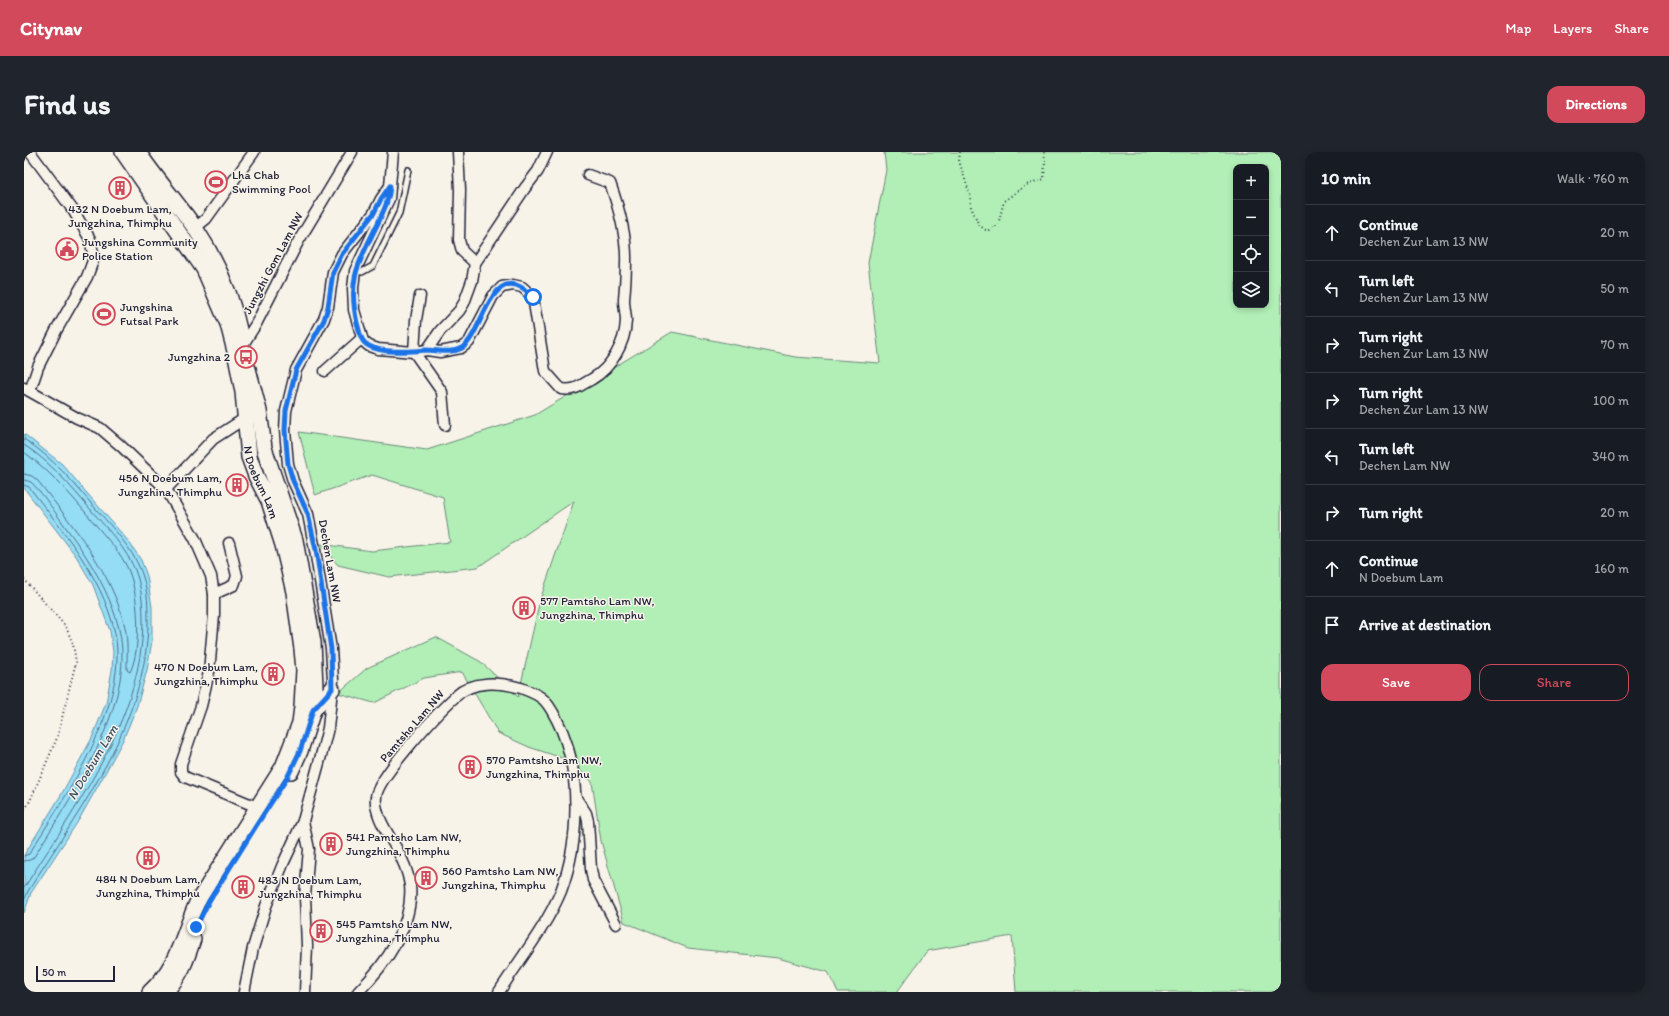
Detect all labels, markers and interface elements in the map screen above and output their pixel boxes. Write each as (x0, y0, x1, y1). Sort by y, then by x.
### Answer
text: Citynav (20, 17, 82, 40)
text: Map (1506, 20, 1531, 37)
text: Layers (1553, 20, 1592, 37)
text: Share (1614, 20, 1649, 37)
button: Directions (1547, 86, 1645, 123)
text: Find us (24, 87, 111, 121)
map controls (1233, 164, 1269, 308)
button: + (1233, 164, 1269, 200)
place label: Lha Chab Swimming Pool (232, 168, 311, 196)
text: 10 min (1321, 168, 1371, 188)
sports icon: Lha Chab Swimming Pool (203, 169, 229, 195)
text: Walk · 760 m (1557, 171, 1629, 186)
building icon: 432 N Doebum Lam, Jungzhina, Thimphu (107, 175, 133, 201)
button: − (1233, 200, 1269, 236)
place label: 432 N Doebum Lam, Jungzhina, Thimphu (68, 202, 172, 230)
street label: Jungzhi Gom Lam NW (240, 210, 306, 316)
text: Continue (1359, 216, 1418, 234)
icon: ahead (1321, 222, 1343, 244)
text: 20 m (1600, 225, 1629, 240)
text: Dechen Zur Lam 13 NW (1359, 234, 1488, 249)
place label: Jungshina Community Police Station (82, 235, 198, 263)
public building icon: Jungshina Community Police Station (54, 236, 80, 262)
button: locate (1233, 236, 1269, 272)
button: layers (1233, 272, 1269, 308)
text: Turn left (1359, 272, 1414, 290)
icon: left (1321, 278, 1343, 300)
text: 50 m (1600, 281, 1629, 296)
route start (524, 288, 542, 306)
text: Dechen Zur Lam 13 NW (1359, 290, 1488, 305)
place label: Jungshina Futsal Park (120, 300, 179, 328)
sports icon: Jungshina Futsal Park (91, 301, 117, 327)
text: Turn right (1359, 328, 1423, 346)
icon: right (1321, 334, 1343, 356)
text: 70 m (1601, 337, 1629, 352)
bus stop icon: Jungzhina 2 (233, 344, 259, 370)
text: Dechen Zur Lam 13 NW (1359, 346, 1488, 361)
place label: Jungzhina 2 (168, 350, 231, 364)
text: Turn right (1359, 384, 1423, 402)
icon: right (1321, 390, 1343, 412)
text: 100 m (1593, 393, 1629, 408)
text: Dechen Zur Lam 13 NW (1359, 402, 1488, 417)
text: Turn left (1359, 440, 1414, 458)
street label: N Doebum Lam (241, 445, 281, 521)
icon: left (1321, 446, 1343, 468)
text: 340 m (1592, 449, 1629, 464)
text: Dechen Lam NW (1359, 458, 1450, 473)
place label: 456 N Doebum Lam, Jungzhina, Thimphu (118, 471, 222, 499)
building icon: 456 N Doebum Lam, Jungzhina, Thimphu (224, 472, 250, 498)
icon: right (1321, 502, 1343, 524)
text: Turn right (1359, 504, 1423, 522)
text: 20 m (1600, 505, 1629, 520)
street label: Dechen Lam NW (316, 518, 344, 604)
text: Continue (1359, 552, 1418, 570)
icon: ahead (1321, 558, 1343, 580)
text: 160 m (1594, 561, 1629, 576)
text: N Doebum Lam (1359, 570, 1443, 585)
place label: 577 Pamtsho Lam NW, Jungzhina, Thimphu (540, 594, 655, 622)
building icon: 577 Pamtsho Lam NW, Jungzhina, Thimphu (511, 595, 537, 621)
icon: arrive (1321, 614, 1343, 636)
text: Arrive at destination (1359, 616, 1491, 634)
place label: 470 N Doebum Lam, Jungzhina, Thimphu (154, 660, 258, 688)
building icon: 470 N Doebum Lam, Jungzhina, Thimphu (260, 661, 286, 687)
button: Save (1321, 664, 1471, 701)
button: Share (1479, 664, 1629, 701)
street label: Pamtsho Lam NW (377, 687, 447, 765)
water label: N Doebum Lam (64, 722, 121, 802)
place label: 570 Pamtsho Lam NW, Jungzhina, Thimphu (486, 753, 602, 781)
building icon: 570 Pamtsho Lam NW, Jungzhina, Thimphu (457, 754, 483, 780)
place label: 541 Pamtsho Lam NW, Jungzhina, Thimphu (346, 830, 462, 858)
building icon: 541 Pamtsho Lam NW, Jungzhina, Thimphu (318, 831, 344, 857)
building icon: 484 N Doebum Lam, Jungzhina, Thimphu (135, 845, 161, 871)
place label: 560 Pamtsho Lam NW, Jungzhina, Thimphu (442, 864, 559, 892)
building icon: 560 Pamtsho Lam NW, Jungzhina, Thimphu (413, 865, 439, 891)
place label: 484 N Doebum Lam, Jungzhina, Thimphu (96, 872, 200, 900)
place label: 483 N Doebum Lam, Jungzhina, Thimphu (258, 873, 362, 901)
building icon: 483 N Doebum Lam, Jungzhina, Thimphu (230, 874, 256, 900)
place label: 545 Pamtsho Lam NW, Jungzhina, Thimphu (336, 917, 452, 945)
route end (187, 918, 205, 936)
building icon: 545 Pamtsho Lam NW, Jungzhina, Thimphu (308, 918, 334, 944)
scale bar (36, 964, 115, 983)
text: 50 m (42, 966, 66, 979)

